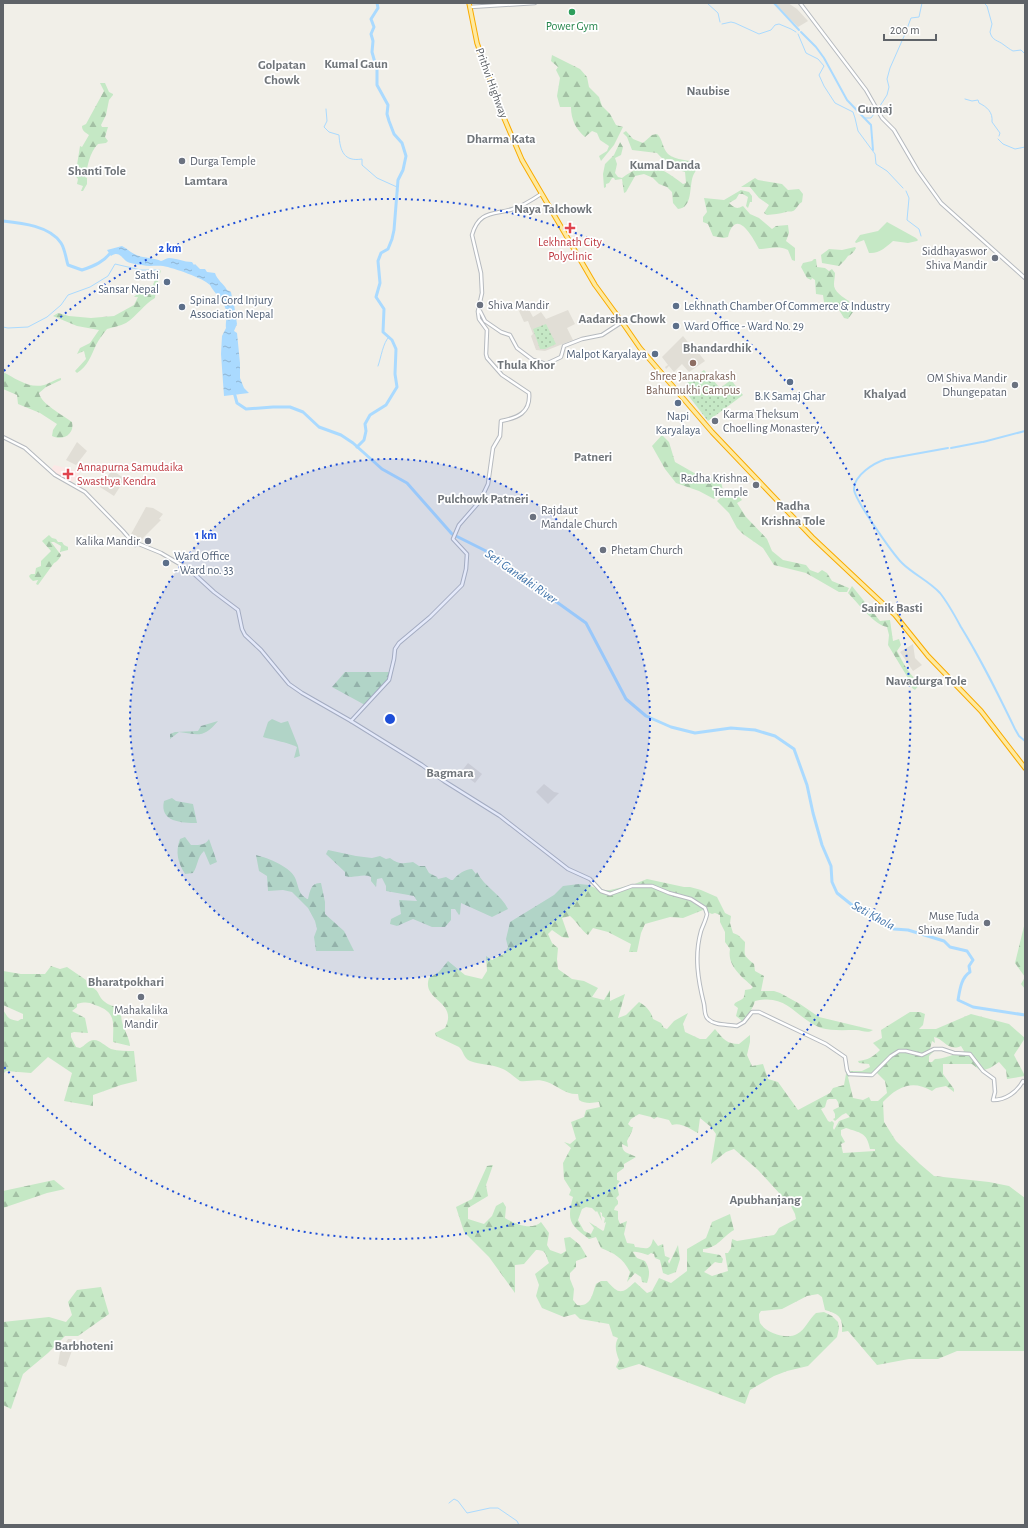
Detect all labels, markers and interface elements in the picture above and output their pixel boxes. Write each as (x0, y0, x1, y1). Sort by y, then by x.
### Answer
marker: Power Gym (567, 7, 577, 17)
scale bar (884, 16, 936, 42)
place label: Power Gym (546, 20, 598, 33)
text: 200 m (890, 24, 920, 36)
street label: Prithvi Highway (473, 46, 510, 120)
district label: Kumal Gaun (324, 58, 388, 71)
district label: Golpatan Chowk (258, 59, 306, 87)
district label: Naubise (686, 85, 730, 98)
district label: Gumaj (858, 103, 892, 116)
district label: Dharma Kata (466, 133, 536, 146)
place label: Durga Temple (190, 155, 256, 167)
marker: Durga Temple (177, 156, 187, 166)
district label: Kumal Danda (630, 159, 700, 172)
district label: Shanti Tole (68, 165, 126, 178)
district label: Lamtara (184, 175, 228, 188)
district label: Naya Talchowk (514, 203, 593, 216)
marker: Lekhnath City Polyclinic (564, 222, 576, 234)
place label: Lekhnath City Polyclinic (538, 236, 602, 263)
text: 2 km (158, 242, 182, 254)
place label: Siddhayaswor Shiva Mandir (922, 245, 987, 271)
marker: Siddhayaswor Shiva Mandir (990, 253, 1000, 263)
place label: Sathi Sansar Nepal (98, 269, 159, 295)
marker: Sathi Sansar Nepal (162, 277, 172, 287)
place label: Spinal Cord Injury Association Nepal (190, 294, 274, 320)
place label: Shiva Mandir (488, 299, 549, 311)
marker: Shiva Mandir (475, 300, 485, 310)
place label: Lekhnath Chamber Of Commerce & Industry (684, 300, 890, 313)
marker: Lekhnath Chamber Of Commerce & Industry (671, 301, 681, 311)
marker: Spinal Cord Injury Association Nepal (177, 302, 187, 312)
district label: Aadarsha Chowk (578, 313, 666, 326)
place label: Ward Office - Ward No. 29 (684, 320, 804, 332)
marker: Ward Office - Ward No. 29 (671, 321, 681, 331)
district label: Bhandardhik (683, 342, 752, 355)
place label: Malpot Karyalaya (566, 348, 647, 361)
marker: Malpot Karyalaya (650, 349, 660, 359)
marker: Shree Janaprakash Bahumukhi Campus (688, 358, 698, 368)
district label: Thula Khor (497, 359, 555, 372)
place label: Shree Janaprakash Bahumukhi Campus (646, 370, 740, 396)
place label: OM Shiva Mandir Dhungepatan (927, 372, 1007, 398)
marker: B.K Samaj Ghar (785, 377, 795, 387)
marker: OM Shiva Mandir Dhungepatan (1010, 380, 1020, 390)
district label: Khalyad (864, 388, 907, 401)
place label: B.K Samaj Ghar (754, 390, 826, 403)
marker: Napi Karyalaya (673, 398, 683, 408)
place label: Karma Theksum Choelling Monastery (723, 408, 819, 435)
place label: Napi Karyalaya (655, 410, 701, 437)
marker: Karma Theksum Choelling Monastery (710, 416, 720, 426)
district label: Patneri (574, 451, 612, 464)
place label: Annapurna Samudaika Swasthya Kendra (77, 461, 184, 488)
marker: Annapurna Samudaika Swasthya Kendra (62, 468, 74, 480)
place label: Radha Krishna Temple (681, 472, 748, 498)
marker: Radha Krishna Temple (751, 480, 761, 490)
district label: Pulchowk Patneri (437, 493, 529, 506)
district label: Radha Krishna Tole (761, 500, 825, 528)
place label: Rajdaut Mandale Church (541, 504, 617, 530)
marker: Rajdaut Mandale Church (528, 512, 538, 522)
text: 1 km (195, 529, 217, 541)
place label: Kalika Mandir (75, 535, 140, 547)
marker: Kalika Mandir (143, 536, 153, 546)
place label: Phetam Church (611, 544, 683, 556)
marker: Phetam Church (598, 545, 608, 555)
water label: Seti Gandaki River (483, 547, 560, 607)
place label: Ward Office - Ward no. 33 (174, 550, 233, 576)
marker: Ward Office - Ward no. 33 (161, 558, 171, 568)
district label: Sainik Basti (861, 602, 923, 615)
district label: Navadurga Tole (885, 675, 967, 688)
centre of rings (383, 712, 397, 726)
district label: Bagmara (426, 767, 474, 780)
water label: Seti Khola (849, 899, 897, 933)
place label: Muse Tuda Shiva Mandir (918, 910, 979, 936)
marker: Muse Tuda Shiva Mandir (982, 918, 992, 928)
district label: Bharatpokhari (88, 976, 164, 989)
marker: Mahakalika Mandir (136, 992, 146, 1002)
place label: Mahakalika Mandir (114, 1004, 168, 1030)
district label: Apubhanjang (729, 1194, 801, 1207)
district label: Barbhoteni (55, 1340, 113, 1353)

